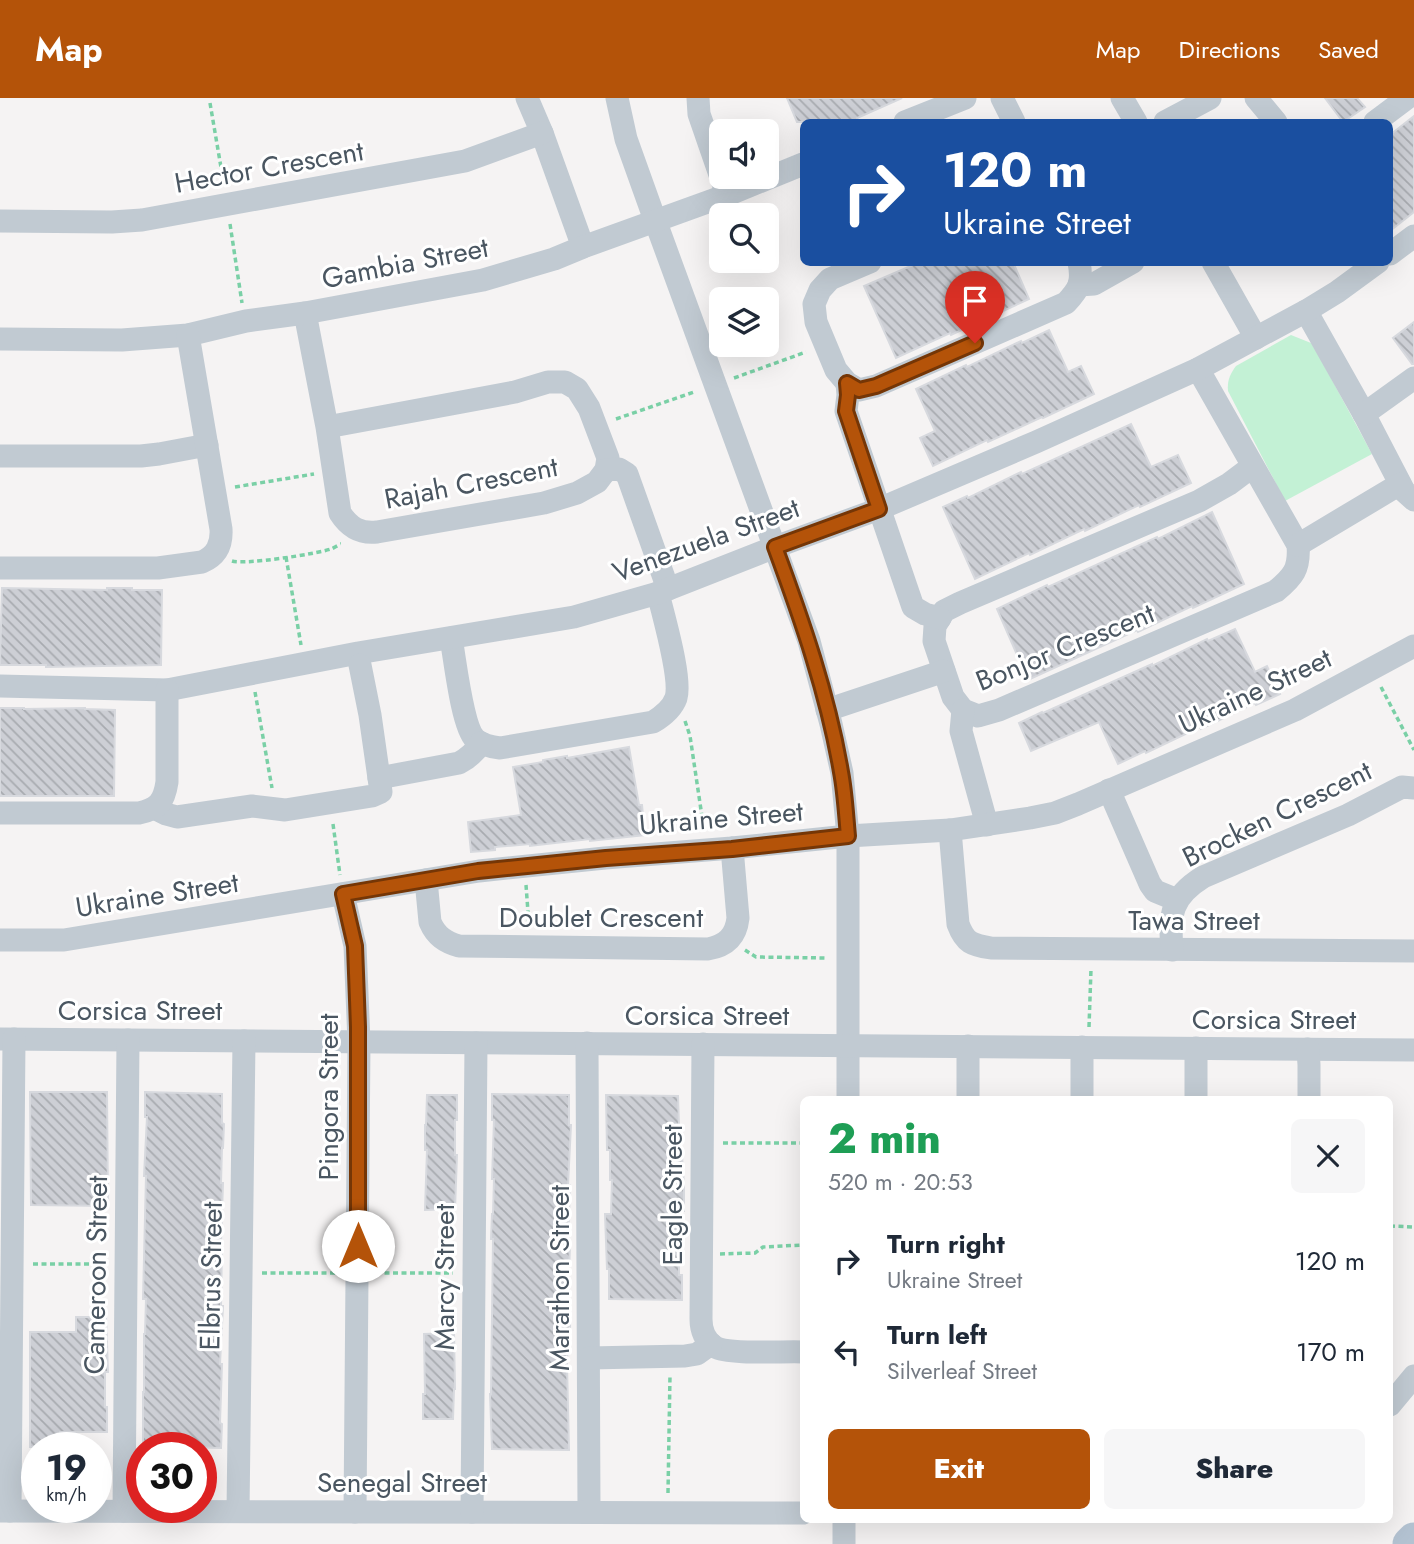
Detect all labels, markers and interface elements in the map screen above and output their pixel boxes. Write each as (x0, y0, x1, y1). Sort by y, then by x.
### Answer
text: Map (35, 26, 103, 73)
text: Map (1096, 32, 1141, 67)
text: Directions (1179, 32, 1280, 67)
text: Saved (1318, 32, 1379, 67)
map controls (709, 119, 779, 357)
button: sound (709, 119, 779, 189)
street label: Hector Crescent (171, 130, 367, 204)
text: 120 m (943, 135, 1087, 205)
icon: right (828, 147, 919, 238)
text: Ukraine Street (943, 200, 1131, 246)
button: search (709, 203, 779, 273)
street label: Gambia Street (318, 227, 492, 299)
pin (945, 271, 1005, 343)
icon: arrive (956, 282, 994, 320)
button: layers (709, 287, 779, 357)
street label: Rajah Crescent (381, 446, 562, 520)
street label: Venezuela Street (607, 487, 805, 593)
street label: Bonjor Crescent (970, 592, 1161, 701)
street label: Ukraine Street (1172, 638, 1338, 744)
street label: Brocken Crescent (1175, 750, 1379, 878)
street label: Ukraine Street (637, 790, 805, 846)
street label: Ukraine Street (73, 862, 242, 928)
street label: Doublet Crescent (499, 897, 703, 938)
street label: Tawa Street (1128, 900, 1260, 941)
street label: Corsica Street (58, 990, 223, 1031)
street label: Corsica Street (625, 995, 790, 1036)
street label: Corsica Street (1192, 999, 1357, 1040)
street label: Pingora Street (308, 1013, 349, 1180)
text: 2 min (828, 1108, 941, 1169)
button: close (1291, 1119, 1365, 1193)
street label: Eagle Street (652, 1124, 693, 1265)
text: 520 m · 20:53 (828, 1165, 973, 1199)
street label: Cameroon Street (74, 1175, 118, 1375)
street label: Marathon Street (539, 1185, 580, 1371)
street label: Elbrus Street (189, 1201, 233, 1351)
street label: Marcy Street (424, 1204, 465, 1350)
position arrow (321, 1209, 395, 1283)
text: Turn right (887, 1225, 1005, 1263)
icon: right (828, 1242, 866, 1280)
text: 120 m (1295, 1242, 1365, 1280)
text: Ukraine Street (887, 1263, 1022, 1297)
text: Turn left (887, 1316, 987, 1354)
icon: left (828, 1333, 866, 1371)
text: 170 m (1296, 1333, 1365, 1371)
text: Silverleaf Street (887, 1354, 1037, 1388)
button: Exit (828, 1429, 1090, 1509)
button: Share (1104, 1429, 1365, 1509)
speed limit sign: 30 (126, 1432, 217, 1523)
text: 19 (46, 1443, 87, 1493)
street label: Senegal Street (317, 1462, 487, 1503)
text: km/h (46, 1482, 87, 1508)

